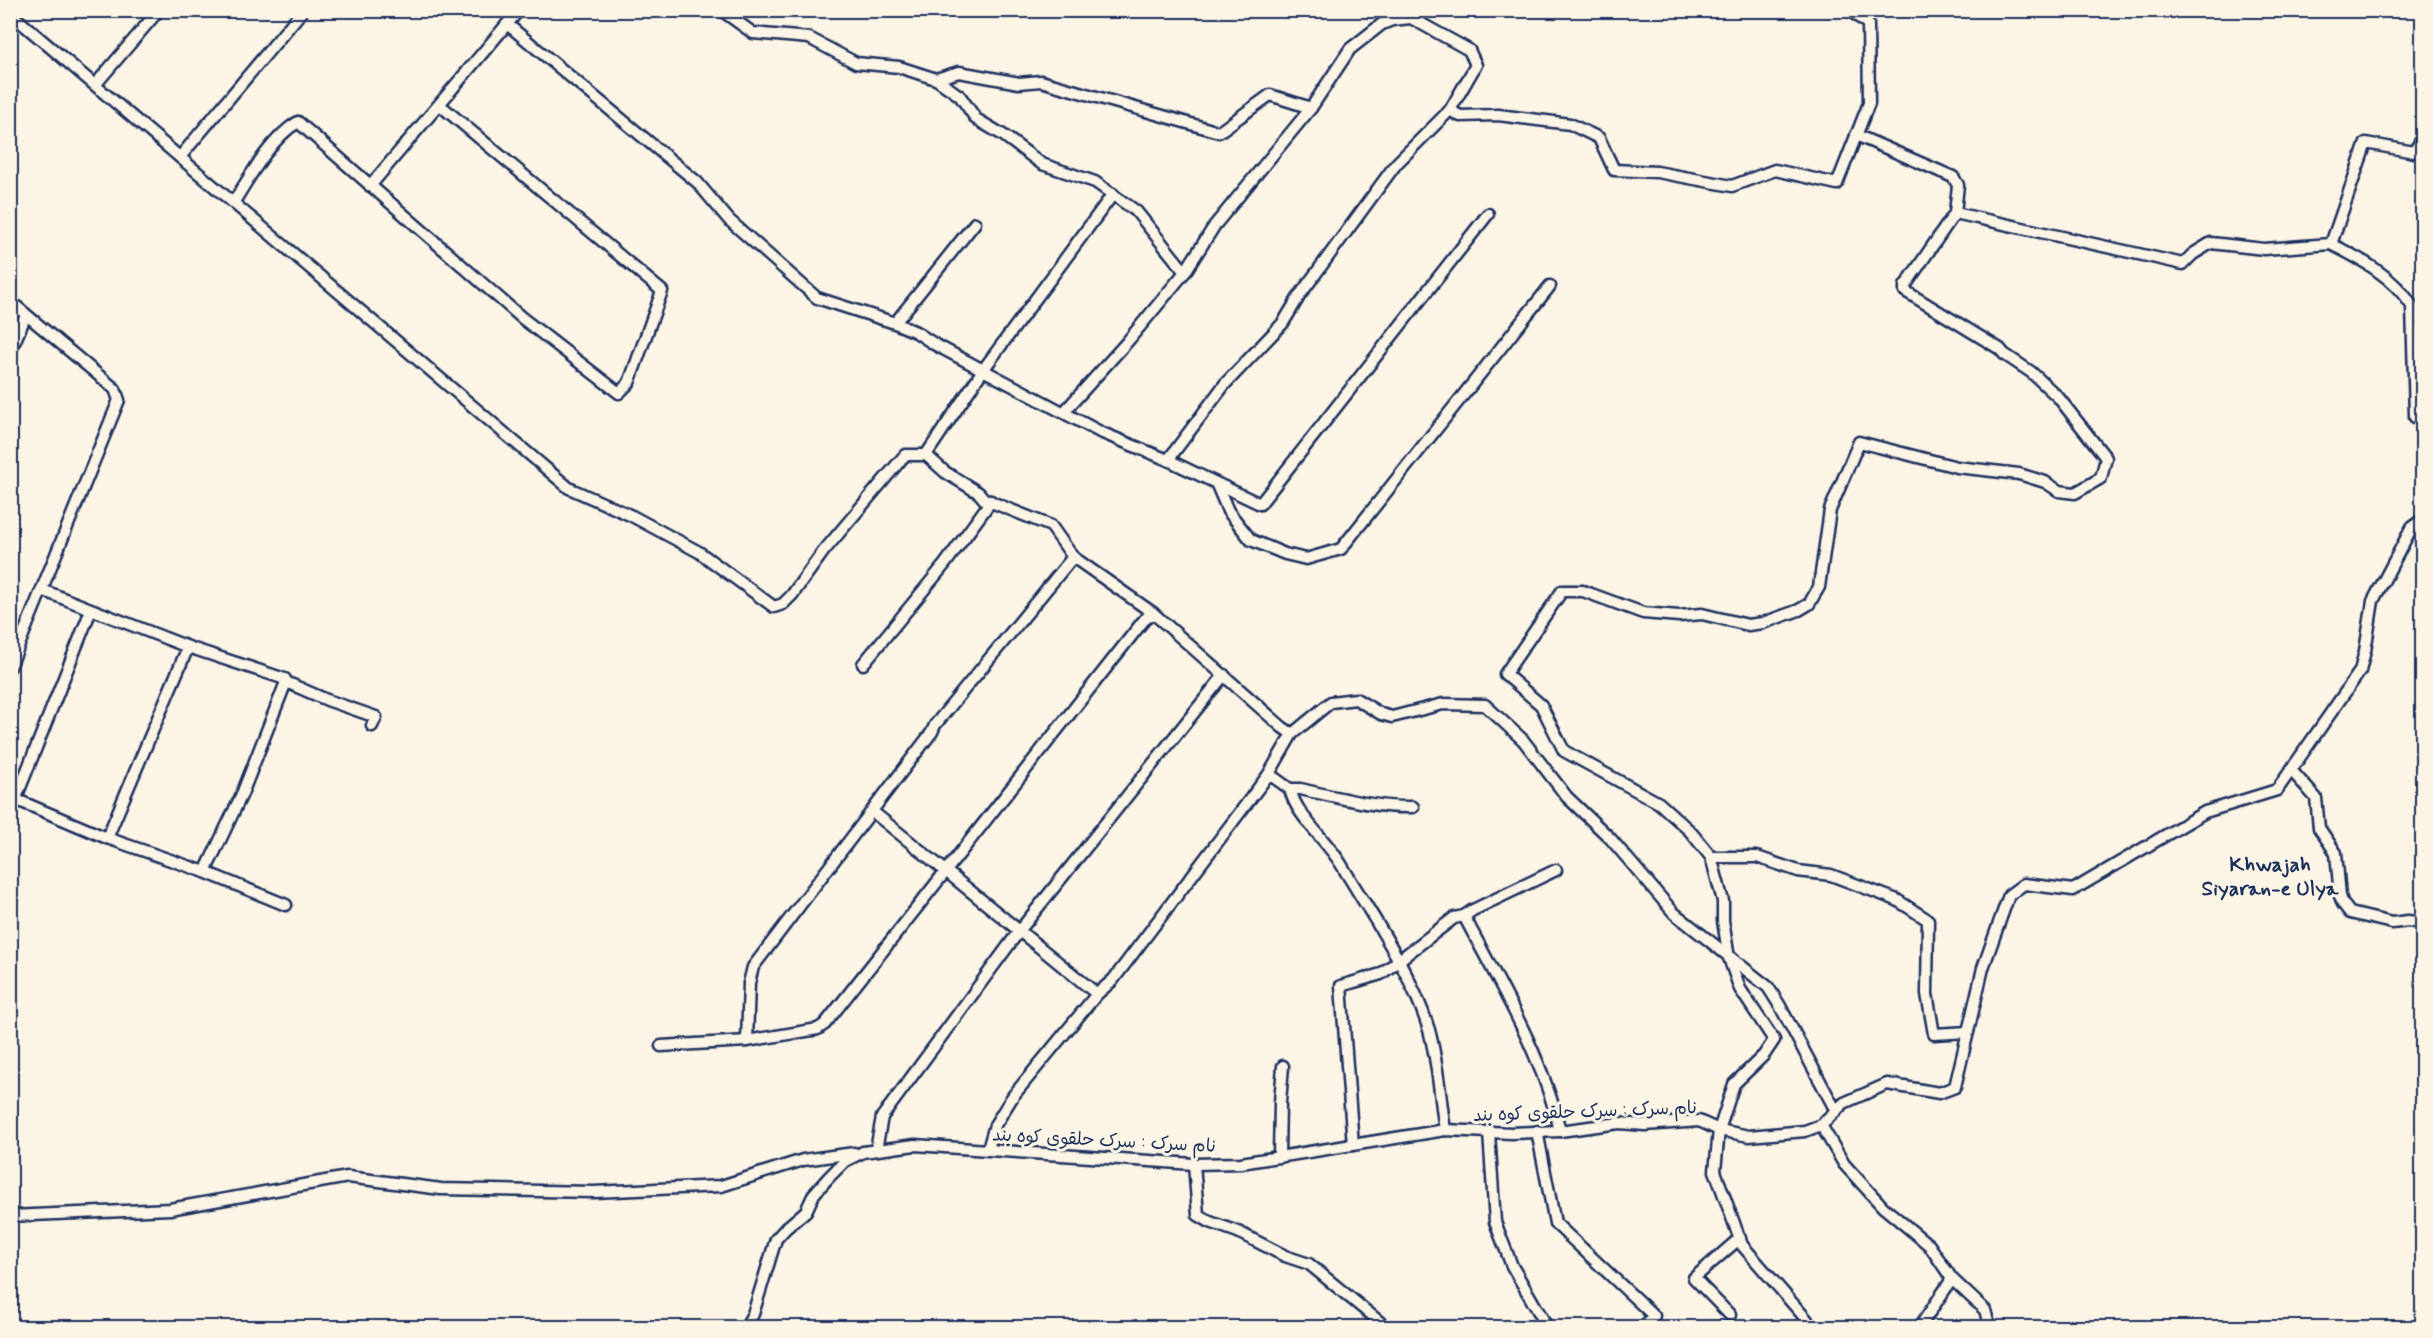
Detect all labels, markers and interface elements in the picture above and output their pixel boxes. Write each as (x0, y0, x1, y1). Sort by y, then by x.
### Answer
district label: Khwajah Siyaran-e Ulya (2202, 851, 2340, 903)
street label: نام سرک : سرک حلقوی کوه بند (1473, 1096, 1697, 1129)
street label: نام سرک : سرک حلقوی کوه بند (991, 1123, 1216, 1160)

